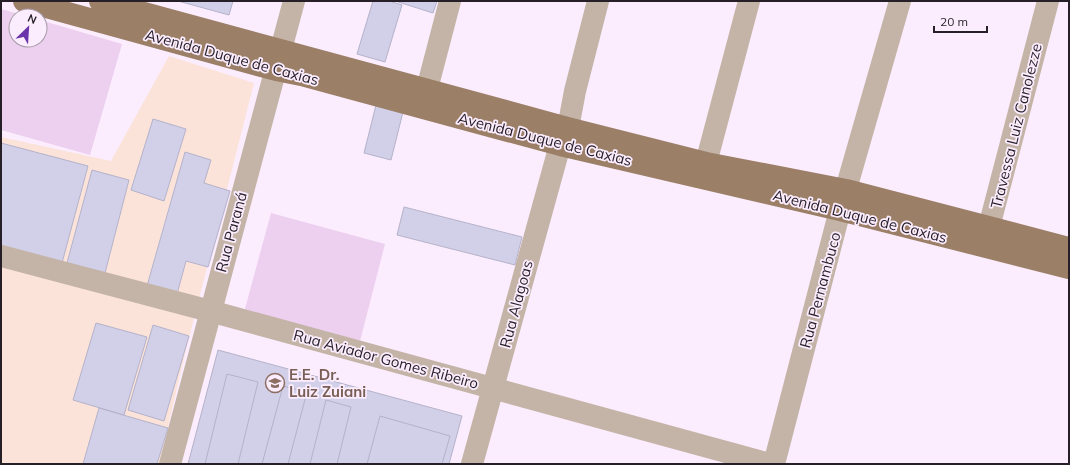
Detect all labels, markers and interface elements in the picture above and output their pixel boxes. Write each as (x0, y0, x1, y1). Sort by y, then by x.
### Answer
north arrow (8, 8, 48, 48)
scale bar (934, 8, 987, 34)
text: N (26, 11, 39, 27)
text: 20 m (940, 14, 968, 29)
street label: Avenida Duque de Caxias (143, 25, 321, 89)
street label: Travessa Luiz Canolezze (986, 41, 1046, 211)
street label: Avenida Duque de Caxias (456, 108, 634, 170)
street label: Avenida Duque de Caxias (771, 185, 949, 247)
street label: Rua Paraná (211, 190, 251, 274)
street label: Rua Pernambuco (795, 230, 845, 350)
street label: Rua Alagoas (495, 258, 537, 350)
street label: Rua Aviador Gomes Ribeiro (291, 325, 481, 393)
place label: E.E. Dr. Luiz Zuiani (289, 365, 366, 401)
school or university icon: E.E. Dr. Luiz Zuiani (264, 372, 286, 394)

